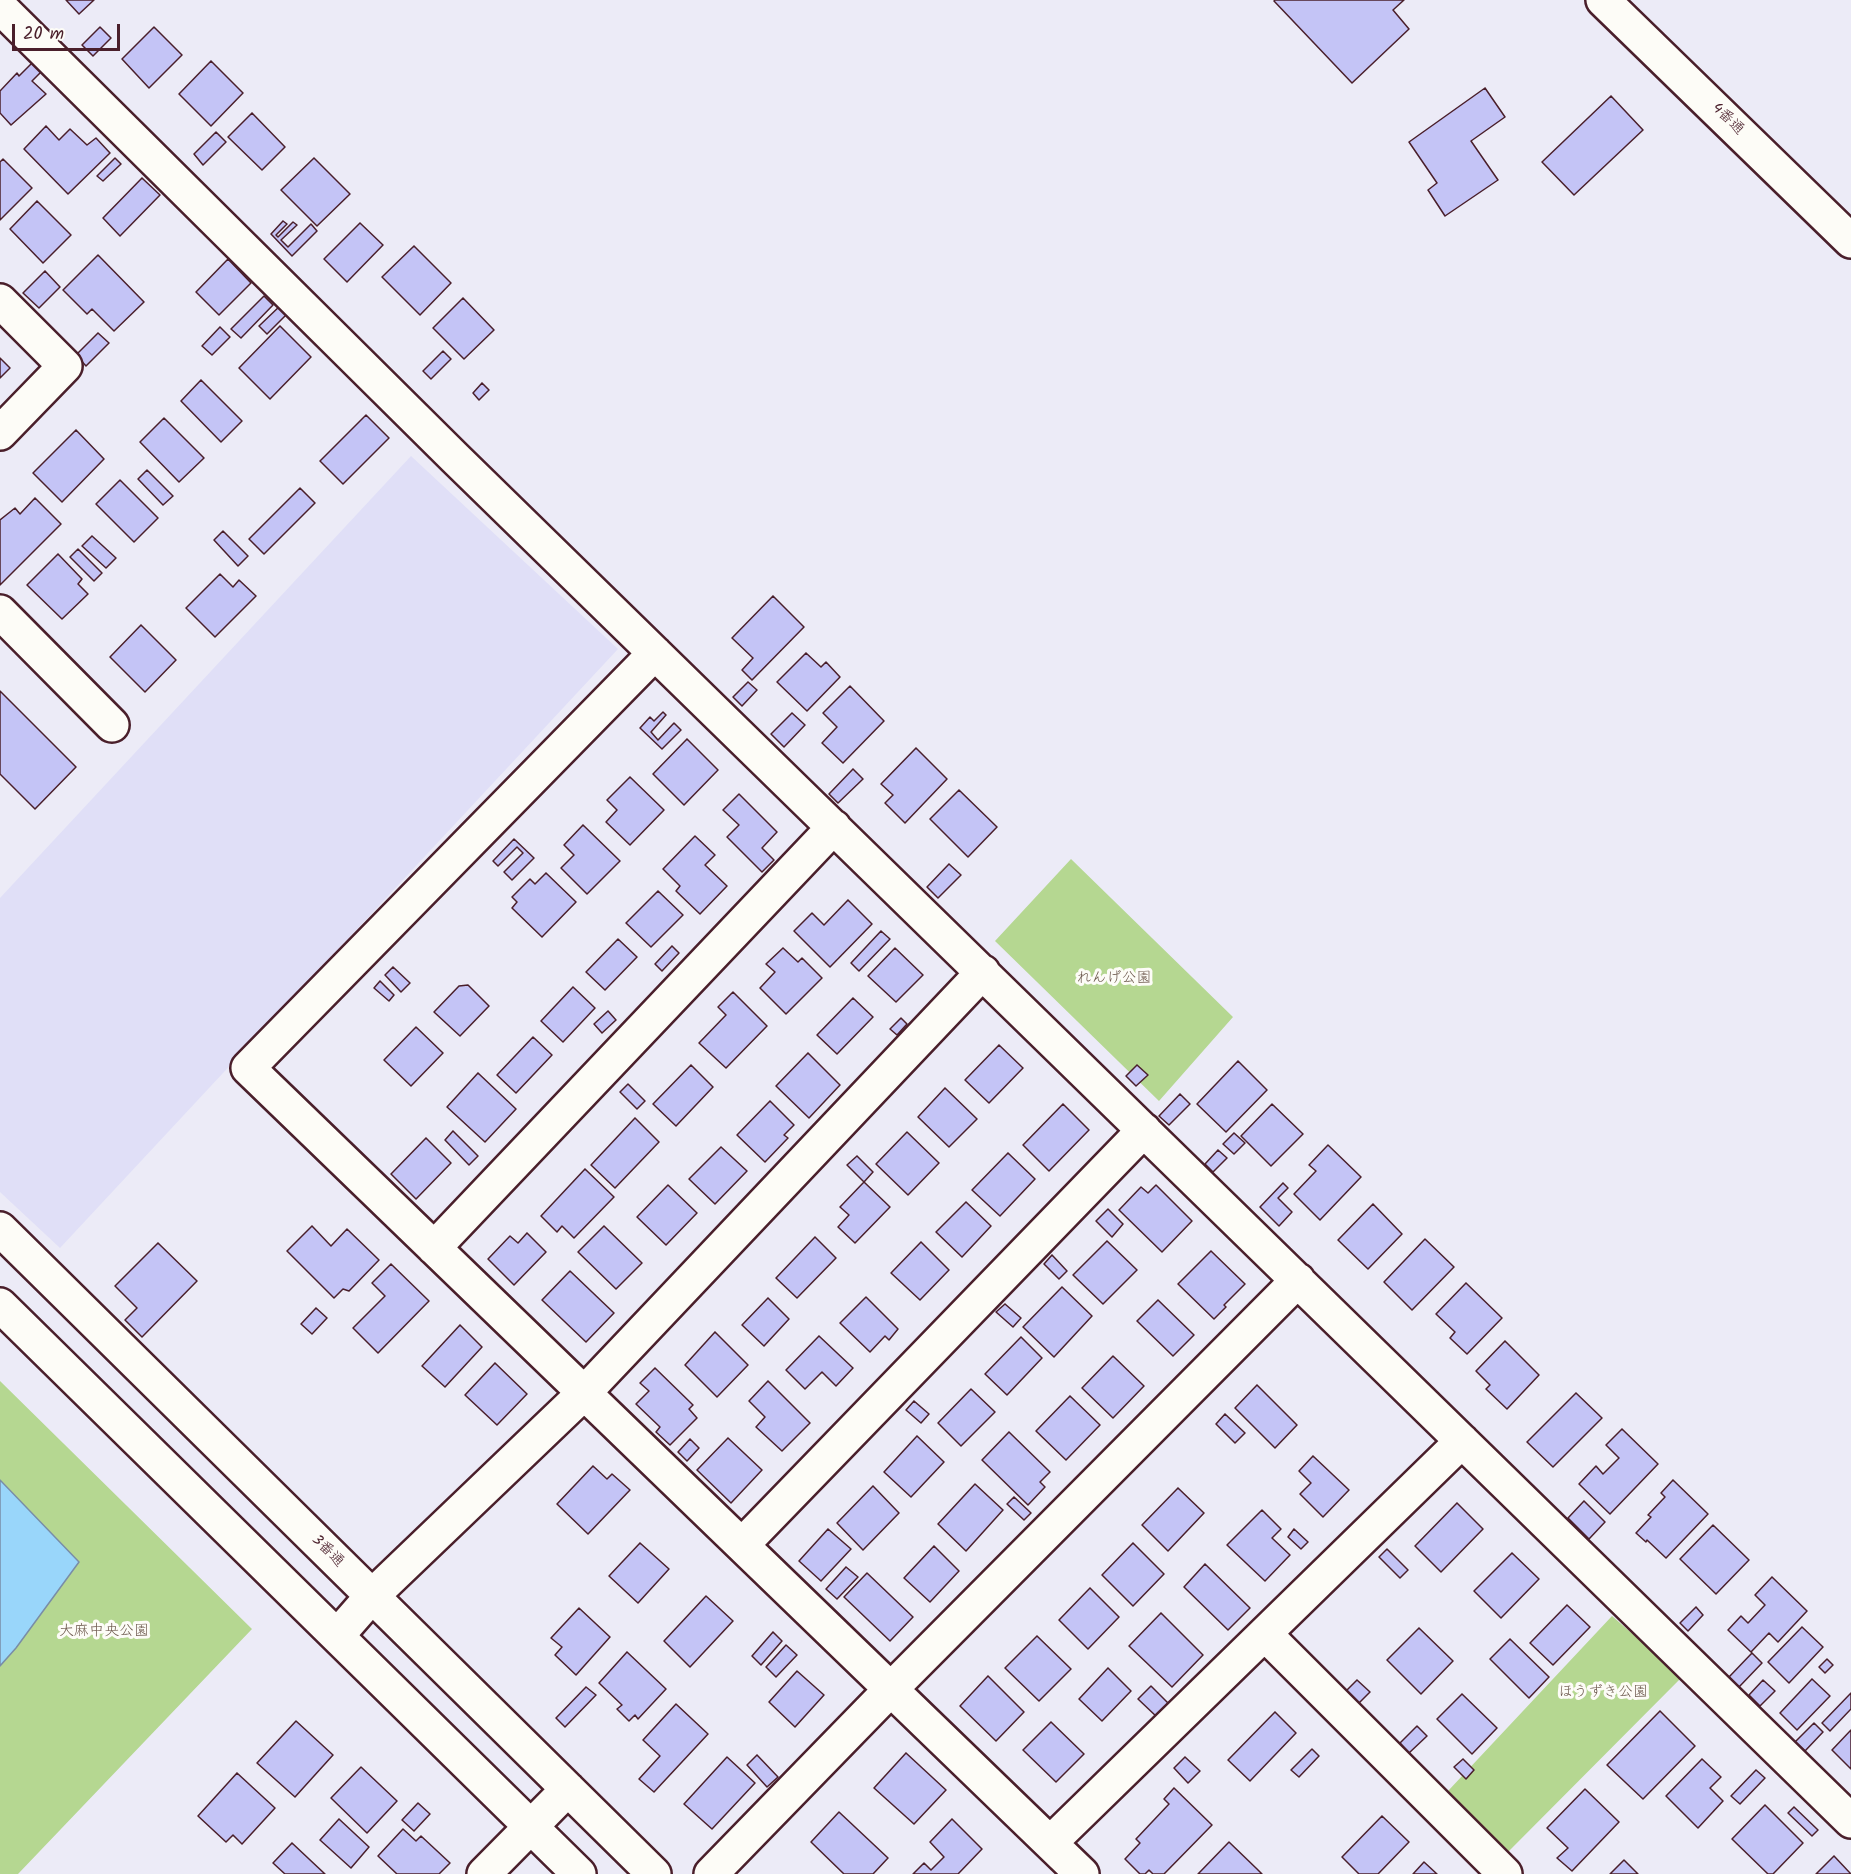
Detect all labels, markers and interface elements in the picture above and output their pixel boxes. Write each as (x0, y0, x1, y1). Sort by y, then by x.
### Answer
scale bar (15, 12, 123, 50)
text: 20 m (23, 20, 64, 49)
street label: 4番通 (1707, 100, 1747, 140)
park label: れんげ公園 (1077, 970, 1151, 988)
street label: 3番通 (307, 1532, 347, 1572)
park label: 大麻中央公園 (59, 1623, 149, 1641)
park label: ほうずき公園 (1558, 1684, 1648, 1702)

